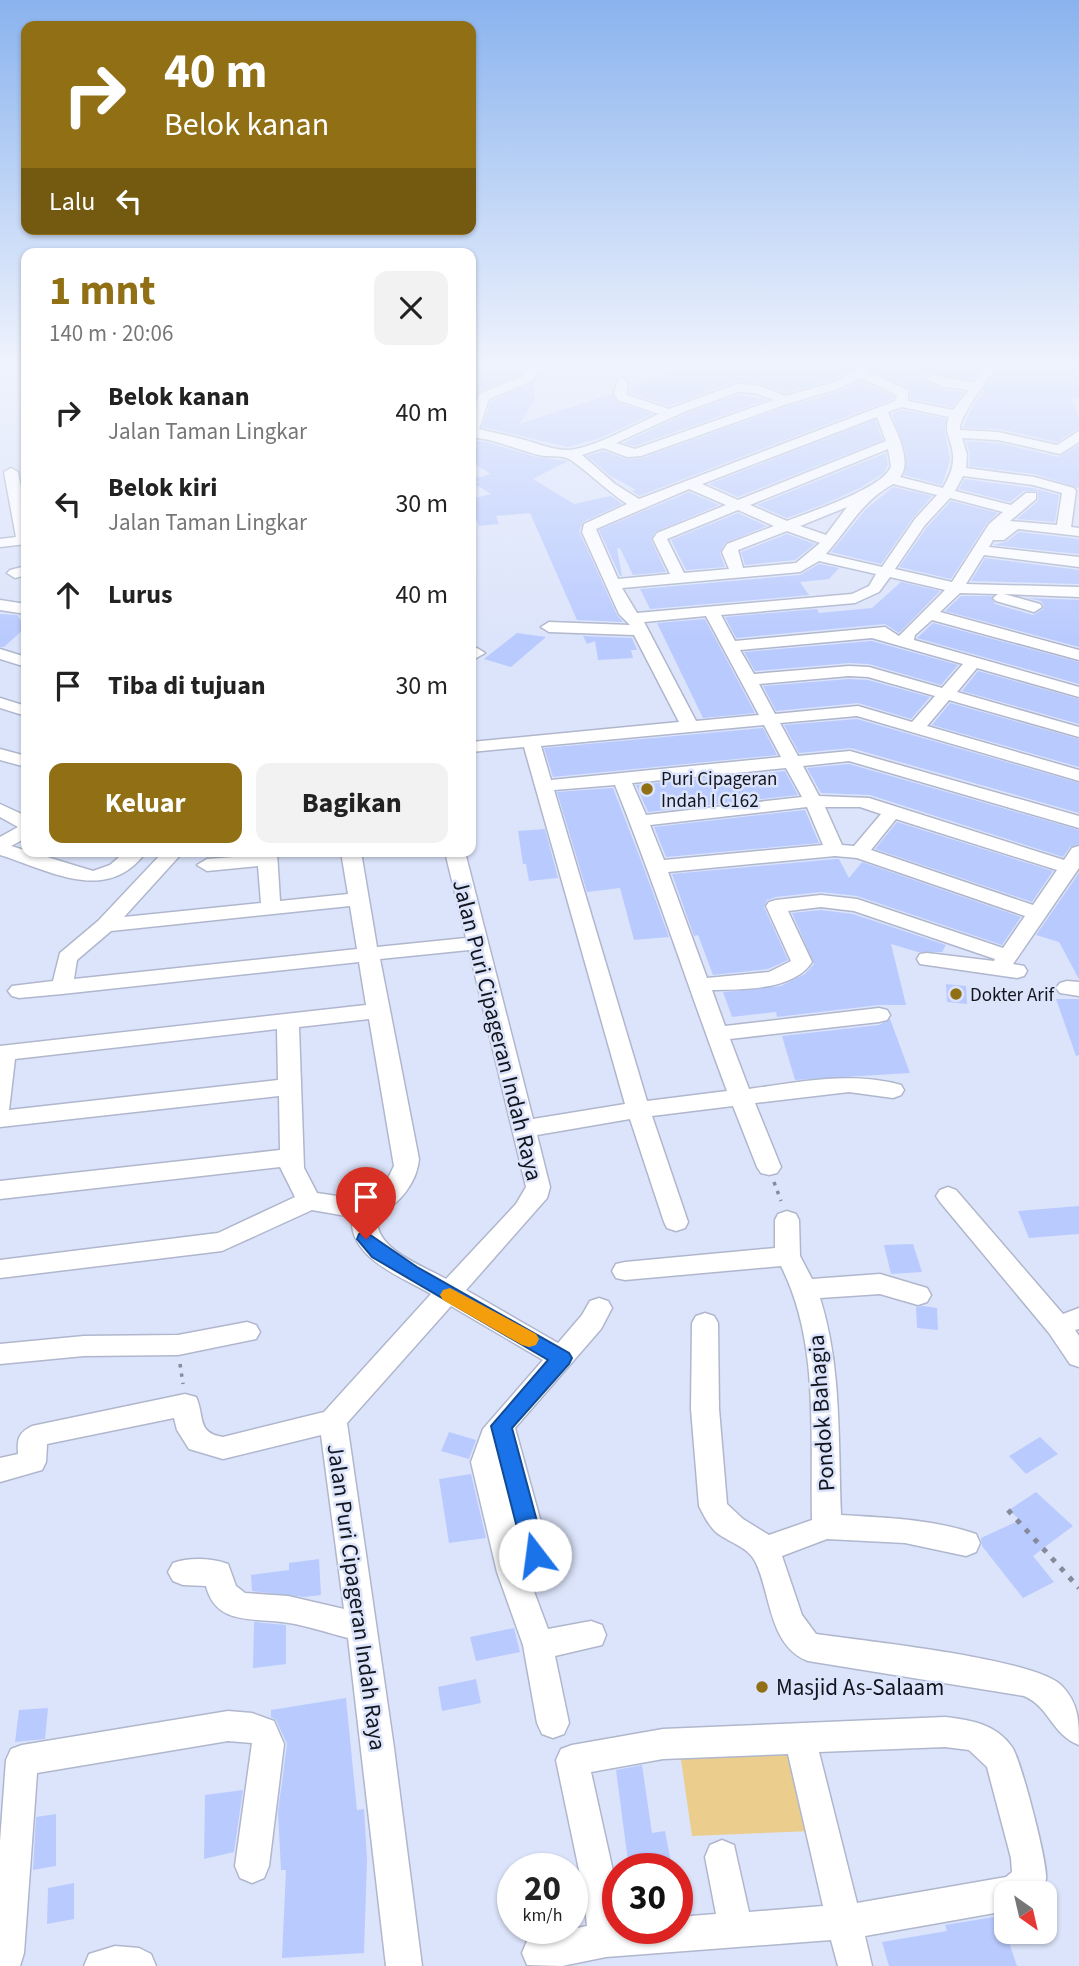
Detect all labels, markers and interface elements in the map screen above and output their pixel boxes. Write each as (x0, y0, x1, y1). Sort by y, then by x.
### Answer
text: 40 m (164, 37, 268, 107)
icon: right (49, 49, 140, 140)
text: Belok kanan (164, 102, 329, 148)
icon: left (110, 182, 148, 220)
text: Lalu (49, 183, 96, 220)
text: 1 mnt (49, 261, 156, 321)
button: close (374, 271, 448, 345)
text: 140 m · 20:06 (49, 317, 173, 350)
text: Belok kanan (108, 378, 250, 415)
icon: right (49, 394, 87, 432)
text: 40 m (395, 394, 448, 431)
text: Jalan Taman Lingkar (108, 415, 307, 448)
text: Belok kiri (108, 469, 217, 506)
icon: left (49, 485, 87, 523)
text: 30 m (395, 485, 448, 522)
text: Jalan Taman Lingkar (108, 506, 307, 539)
icon: ahead (49, 576, 87, 614)
text: Lurus (108, 576, 173, 613)
text: 40 m (395, 576, 448, 613)
icon: arrive (49, 667, 87, 705)
text: Tiba di tujuan (108, 667, 266, 704)
text: 30 m (395, 667, 448, 704)
button: Keluar (49, 763, 242, 843)
button: Bagikan (256, 763, 448, 843)
place label: Puri Cipageran Indah I C162 (661, 766, 777, 815)
marker: Puri Cipageran Indah I C162 (639, 781, 655, 797)
street label: Jalan Puri Cipageran Indah Raya (444, 876, 551, 1184)
place label: Dokter Arif (970, 982, 1056, 1009)
marker: Dokter Arif (948, 986, 964, 1002)
pin (336, 1167, 396, 1239)
icon: arrive (347, 1178, 385, 1216)
street label: Pondok Bahagia (800, 1334, 843, 1492)
street label: Jalan Puri Cipageran Indah Raya (319, 1442, 394, 1753)
position arrow (498, 1518, 572, 1592)
place label: Masjid As-Salaam (776, 1671, 944, 1704)
marker: Masjid As-Salaam (754, 1679, 770, 1695)
speed limit sign: 30 (602, 1853, 693, 1944)
text: 20 (524, 1864, 561, 1914)
north arrow (994, 1881, 1057, 1944)
map controls (994, 1881, 1057, 1944)
text: km/h (523, 1903, 562, 1928)

